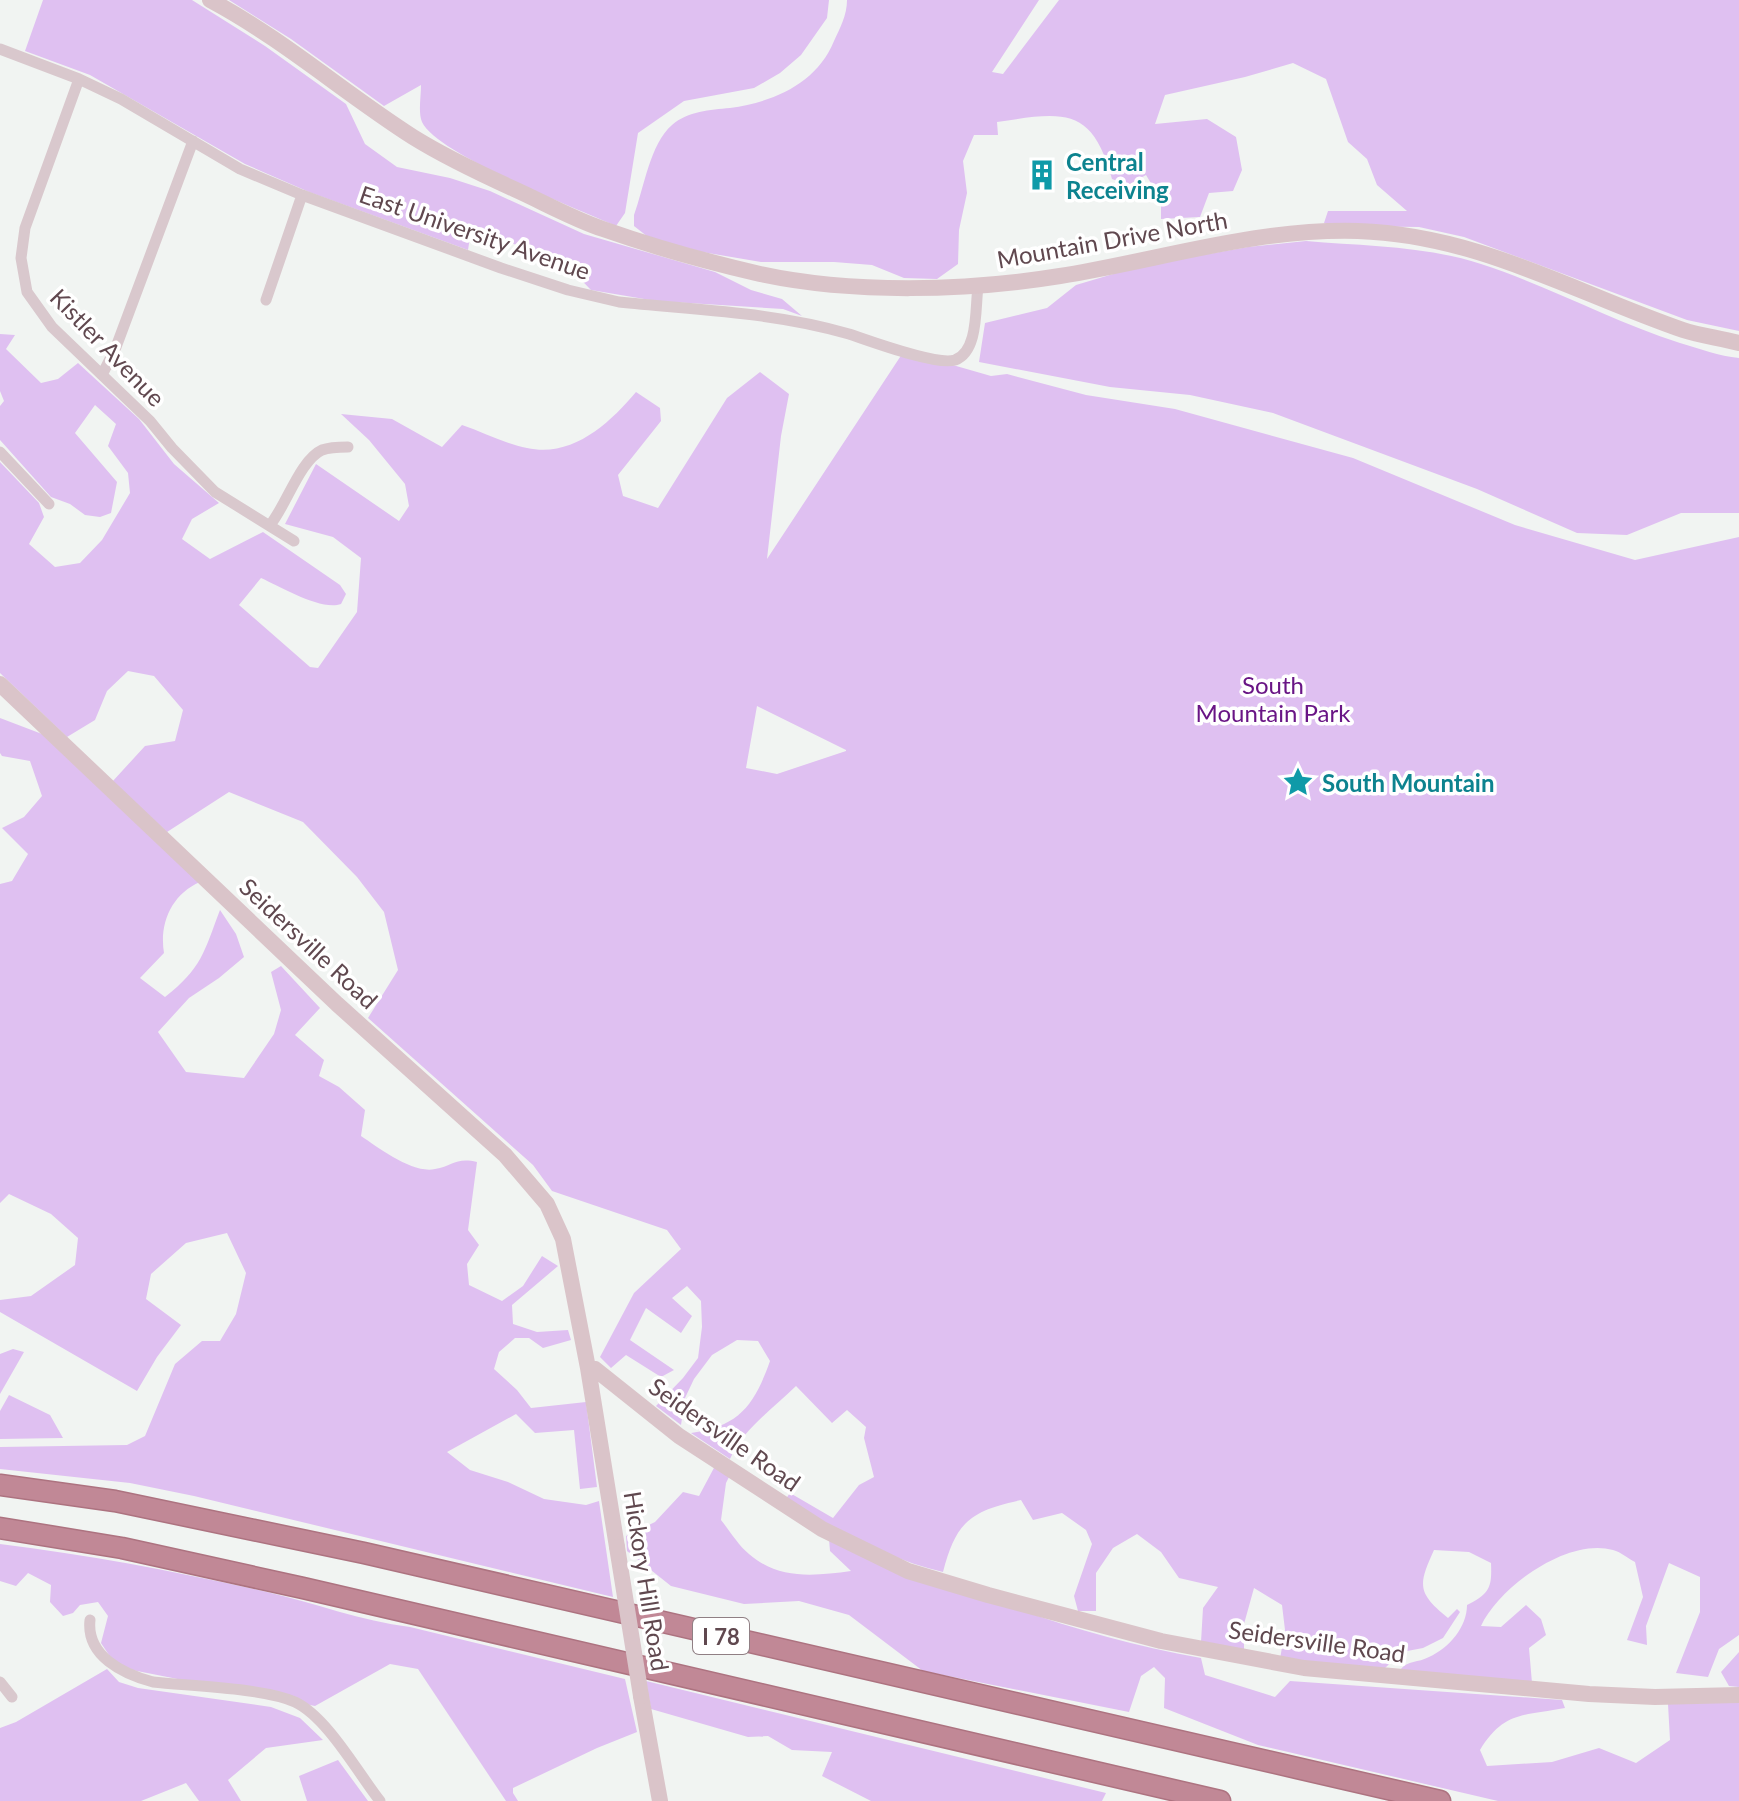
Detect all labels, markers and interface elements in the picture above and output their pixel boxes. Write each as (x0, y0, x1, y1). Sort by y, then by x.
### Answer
place label: Central Receiving (1066, 147, 1169, 204)
building icon: Central Receiving (1025, 158, 1059, 192)
street label: East University Avenue (356, 179, 594, 285)
street label: Mountain Drive North (994, 204, 1230, 274)
street label: Kistler Avenue (45, 282, 171, 412)
park label: South Mountain Park (1196, 670, 1351, 727)
place icon: South Mountain (1281, 765, 1315, 799)
place label: South Mountain (1322, 768, 1495, 797)
street label: Seidersville Road (234, 872, 384, 1014)
street label: Seidersville Road (644, 1371, 806, 1497)
street label: Hickory Hill Road (618, 1489, 676, 1673)
street label: Seidersville Road (1227, 1614, 1407, 1668)
road number: I 78 (693, 1618, 749, 1654)

